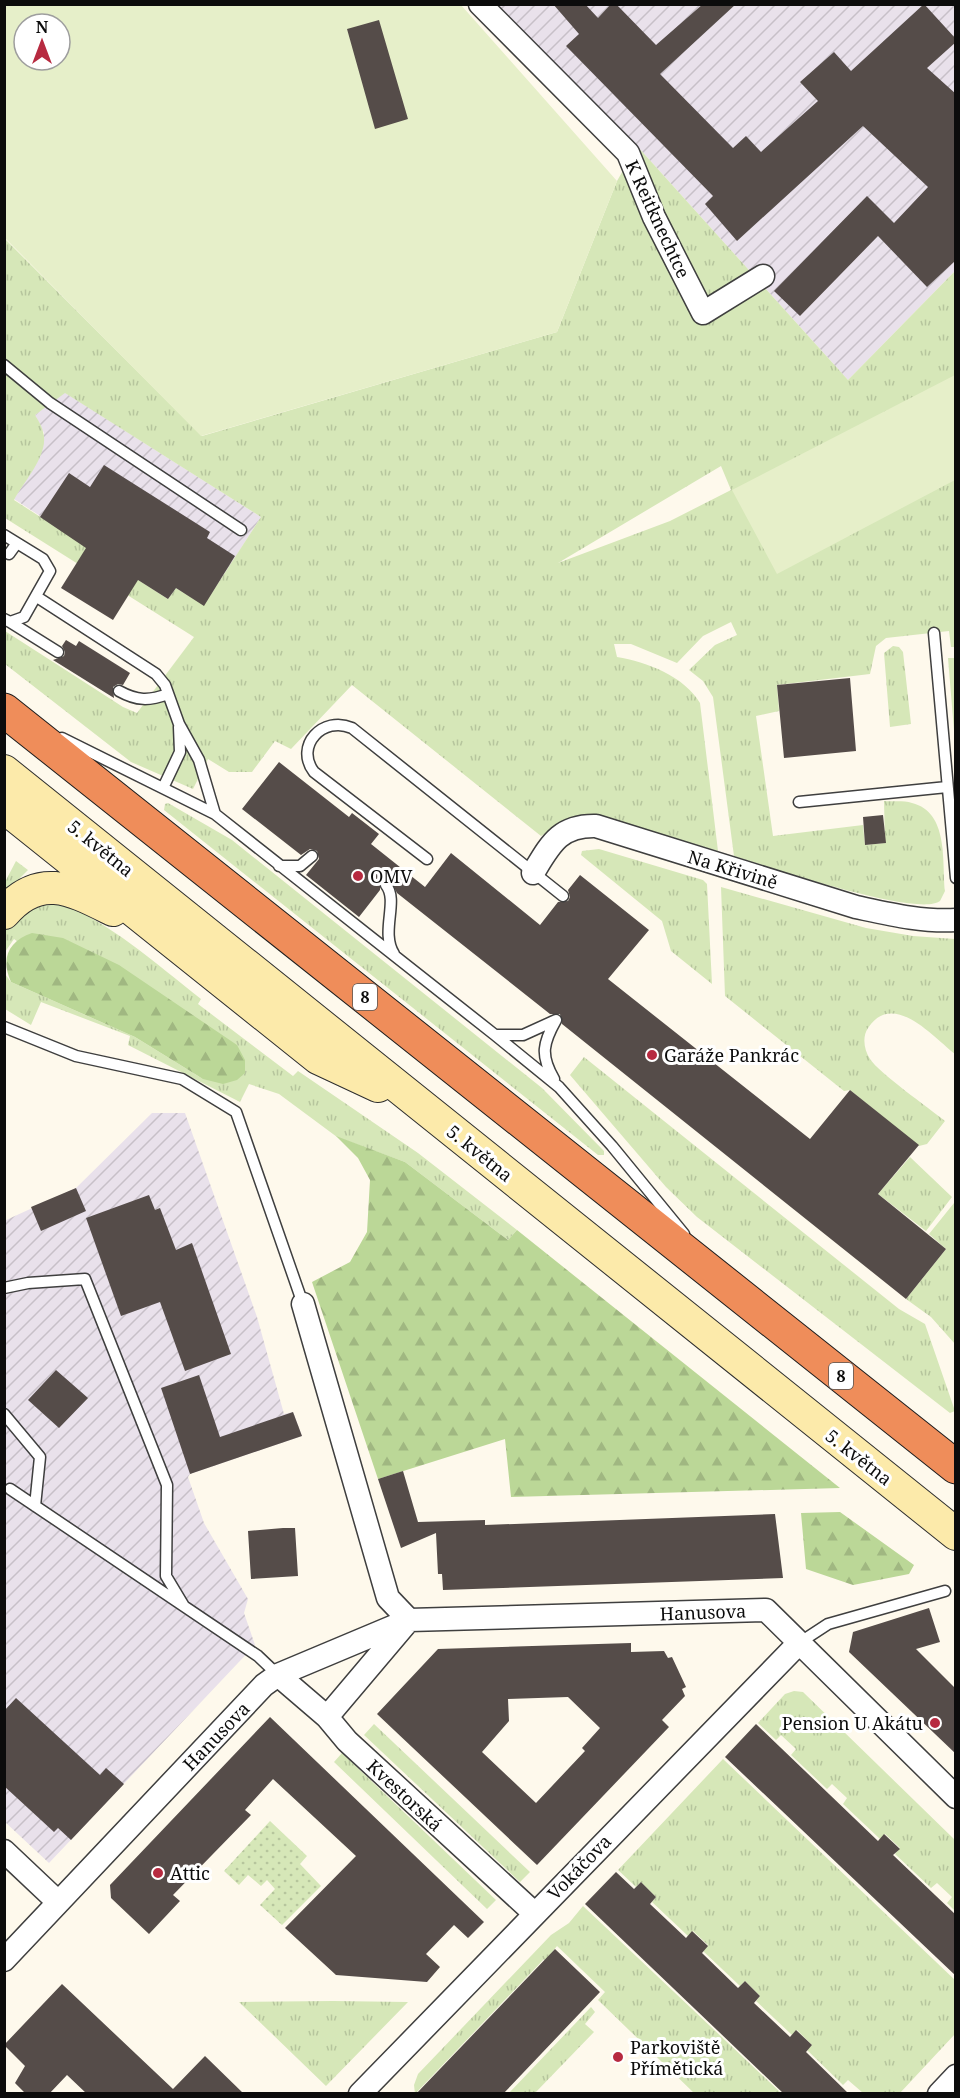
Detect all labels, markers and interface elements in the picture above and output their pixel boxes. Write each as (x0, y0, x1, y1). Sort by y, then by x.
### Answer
north arrow (12, 12, 72, 72)
text: N (36, 16, 49, 38)
street label: K Reitknechtce (620, 156, 696, 282)
street label: 5. května (63, 814, 139, 882)
street label: Na Křivině (685, 844, 781, 894)
place label: OMV (370, 864, 413, 888)
marker: OMV (351, 869, 365, 883)
road number: 8 (353, 984, 377, 1010)
place label: Garáže Pankrác (664, 1043, 799, 1067)
marker: Garáže Pankrác (645, 1048, 659, 1062)
street label: 5. května (442, 1119, 518, 1187)
road number: 8 (829, 1363, 853, 1389)
street label: 5. května (821, 1424, 897, 1490)
street label: Hanusova (659, 1598, 747, 1626)
street label: Hanusova (177, 1697, 255, 1775)
place label: Pension U Akátu (782, 1711, 924, 1735)
marker: Pension U Akátu (928, 1716, 942, 1730)
street label: Kvestorská (362, 1754, 448, 1836)
street label: Vokáčova (542, 1829, 616, 1905)
place label: Attic (170, 1861, 210, 1885)
marker: Attic (151, 1866, 165, 1880)
place label: Parkoviště Přímětická (630, 2035, 723, 2080)
marker: Parkoviště Přímětická (611, 2050, 625, 2064)

